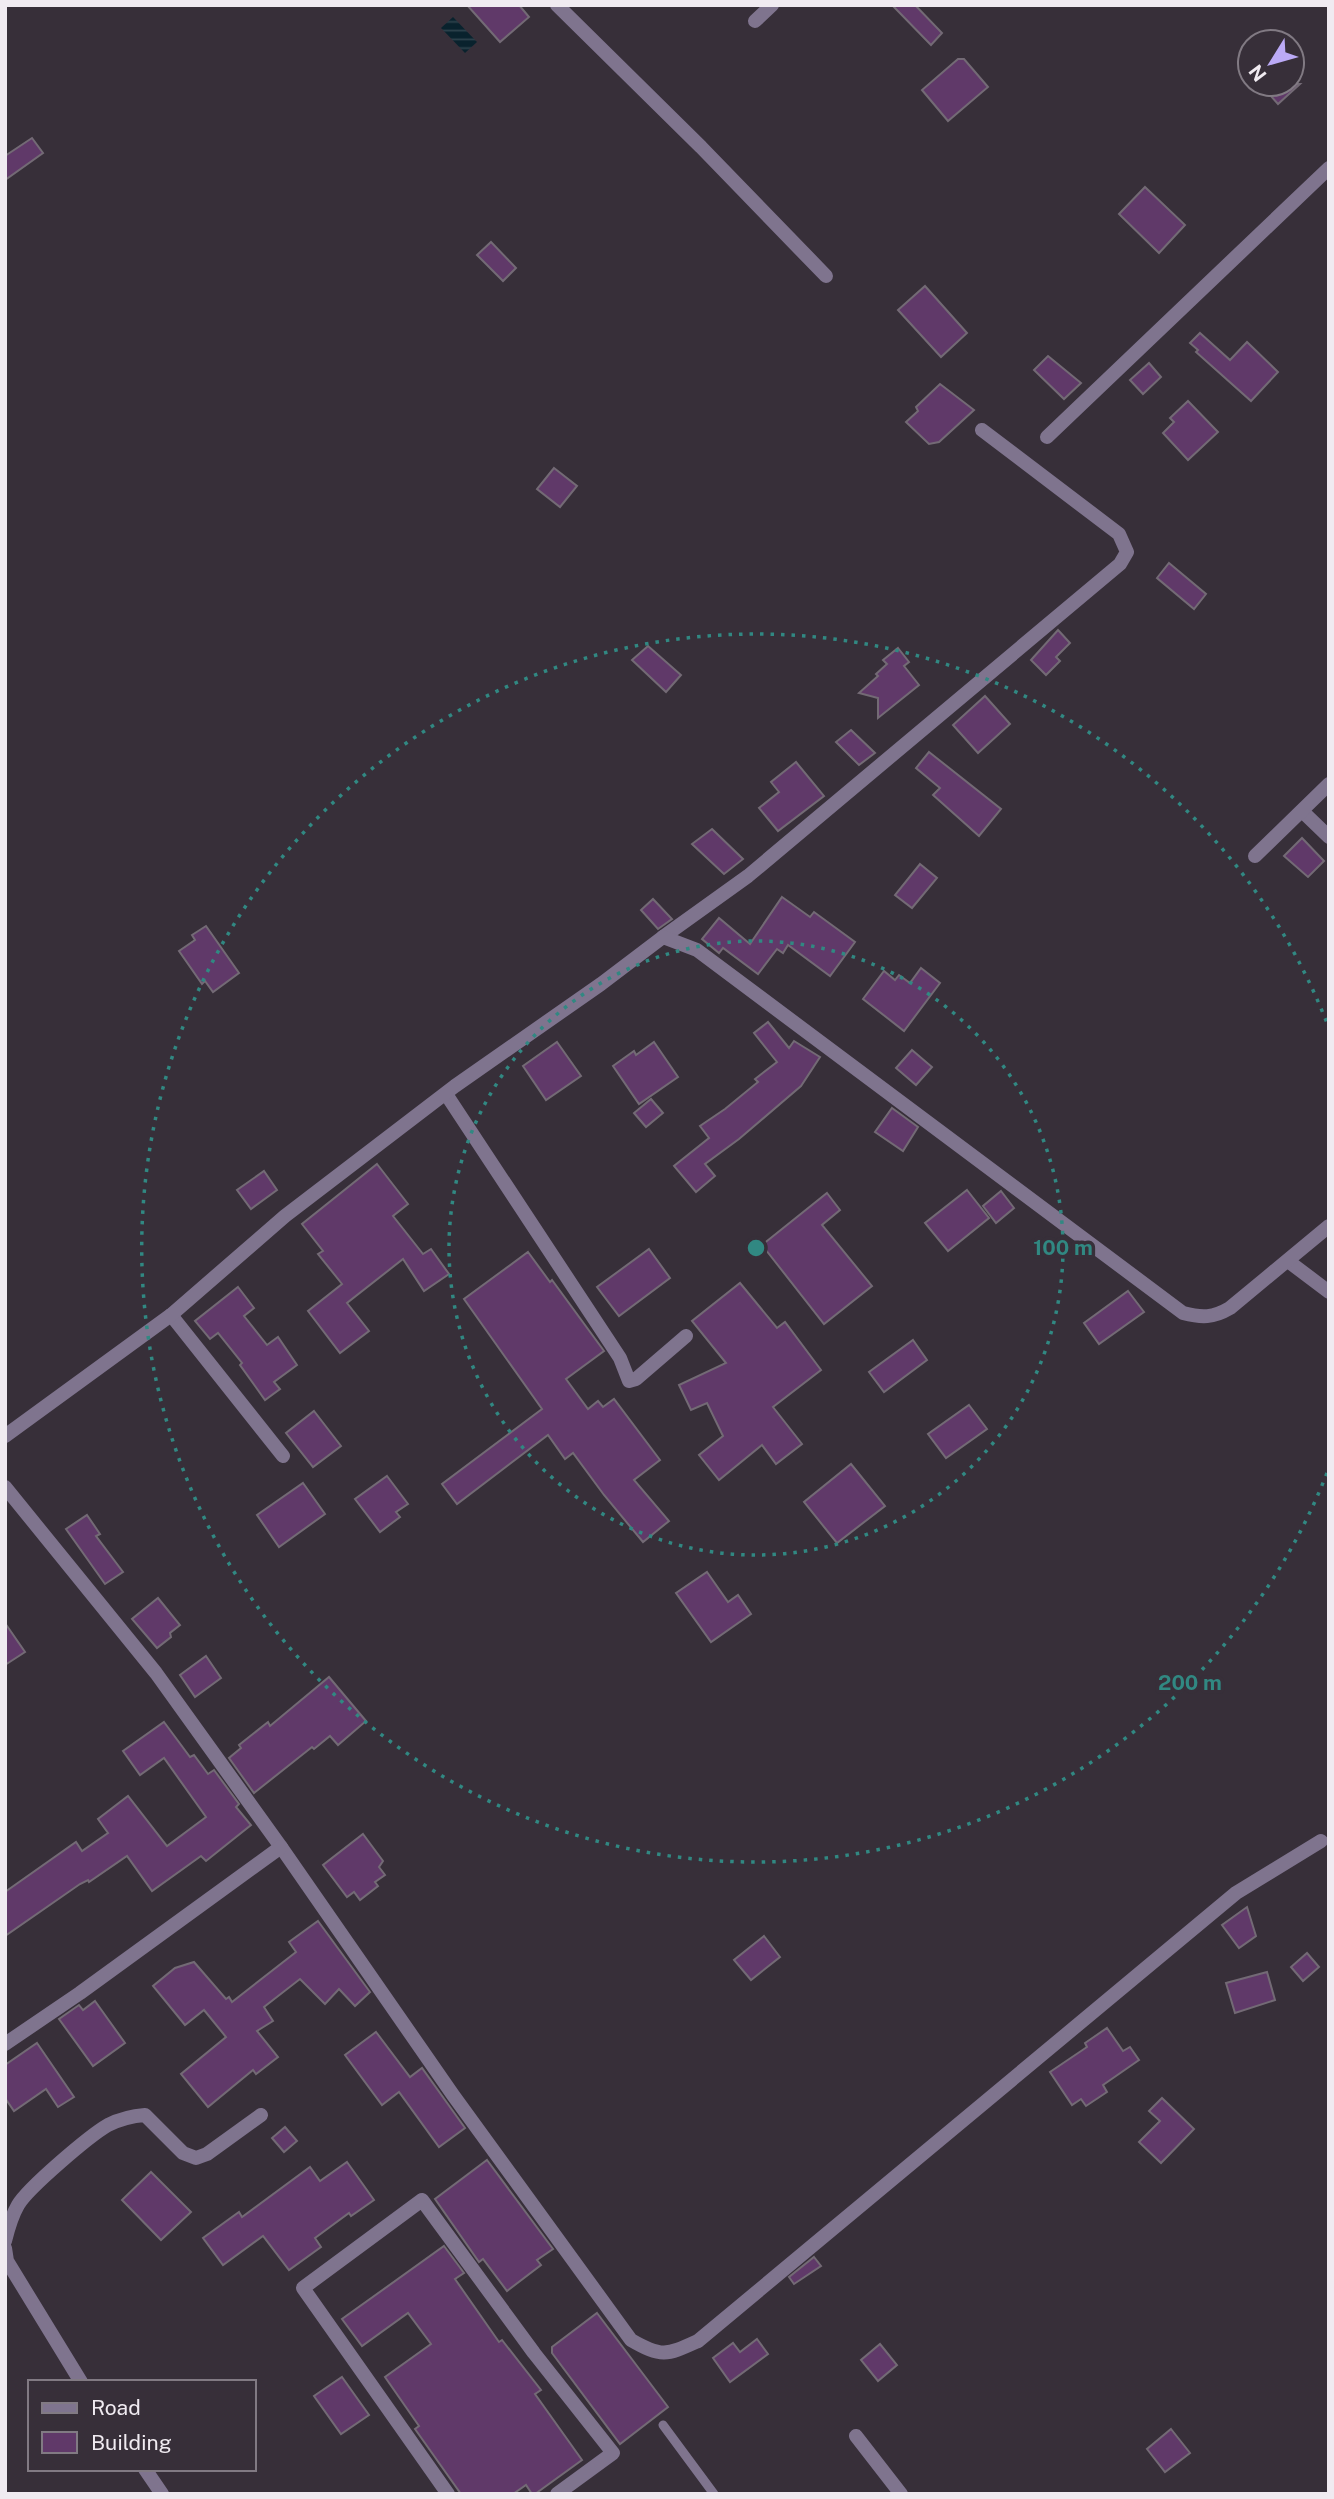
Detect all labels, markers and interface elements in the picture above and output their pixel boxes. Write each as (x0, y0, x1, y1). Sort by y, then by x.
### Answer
north arrow (1236, 28, 1306, 98)
text: N (1244, 61, 1271, 86)
text: 100 m (1033, 1235, 1093, 1260)
centre of rings (744, 1236, 768, 1260)
text: 200 m (1158, 1670, 1222, 1695)
legend (28, 2380, 256, 2471)
text: Road (91, 2395, 141, 2420)
text: Building (91, 2430, 172, 2455)

